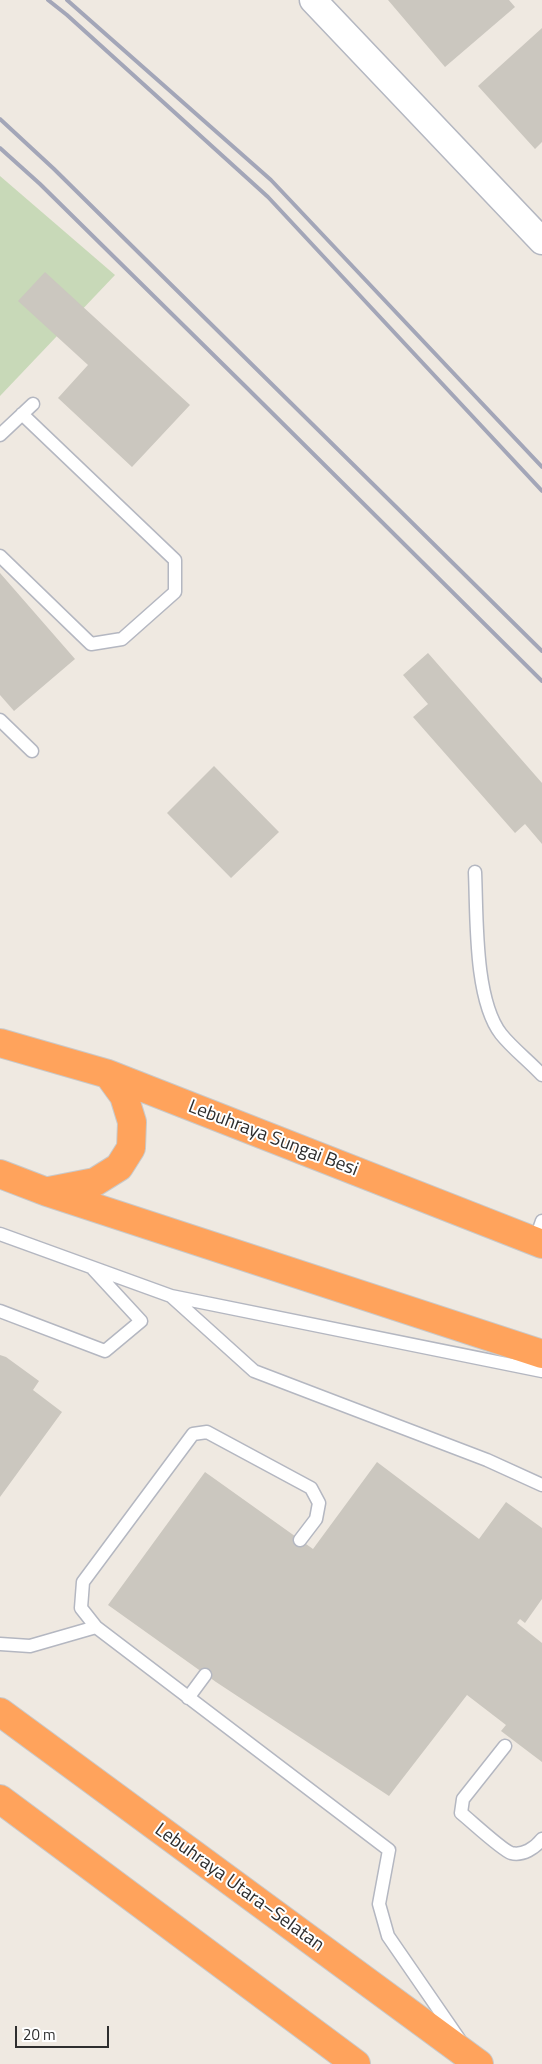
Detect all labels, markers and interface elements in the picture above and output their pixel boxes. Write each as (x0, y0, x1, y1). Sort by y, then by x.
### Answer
street label: Lebuhraya Sungai Besi (185, 1096, 361, 1182)
street label: Lebuhraya Utara–Selatan (150, 1819, 328, 1957)
scale bar (18, 2016, 111, 2048)
text: 20 m (23, 2023, 56, 2046)

